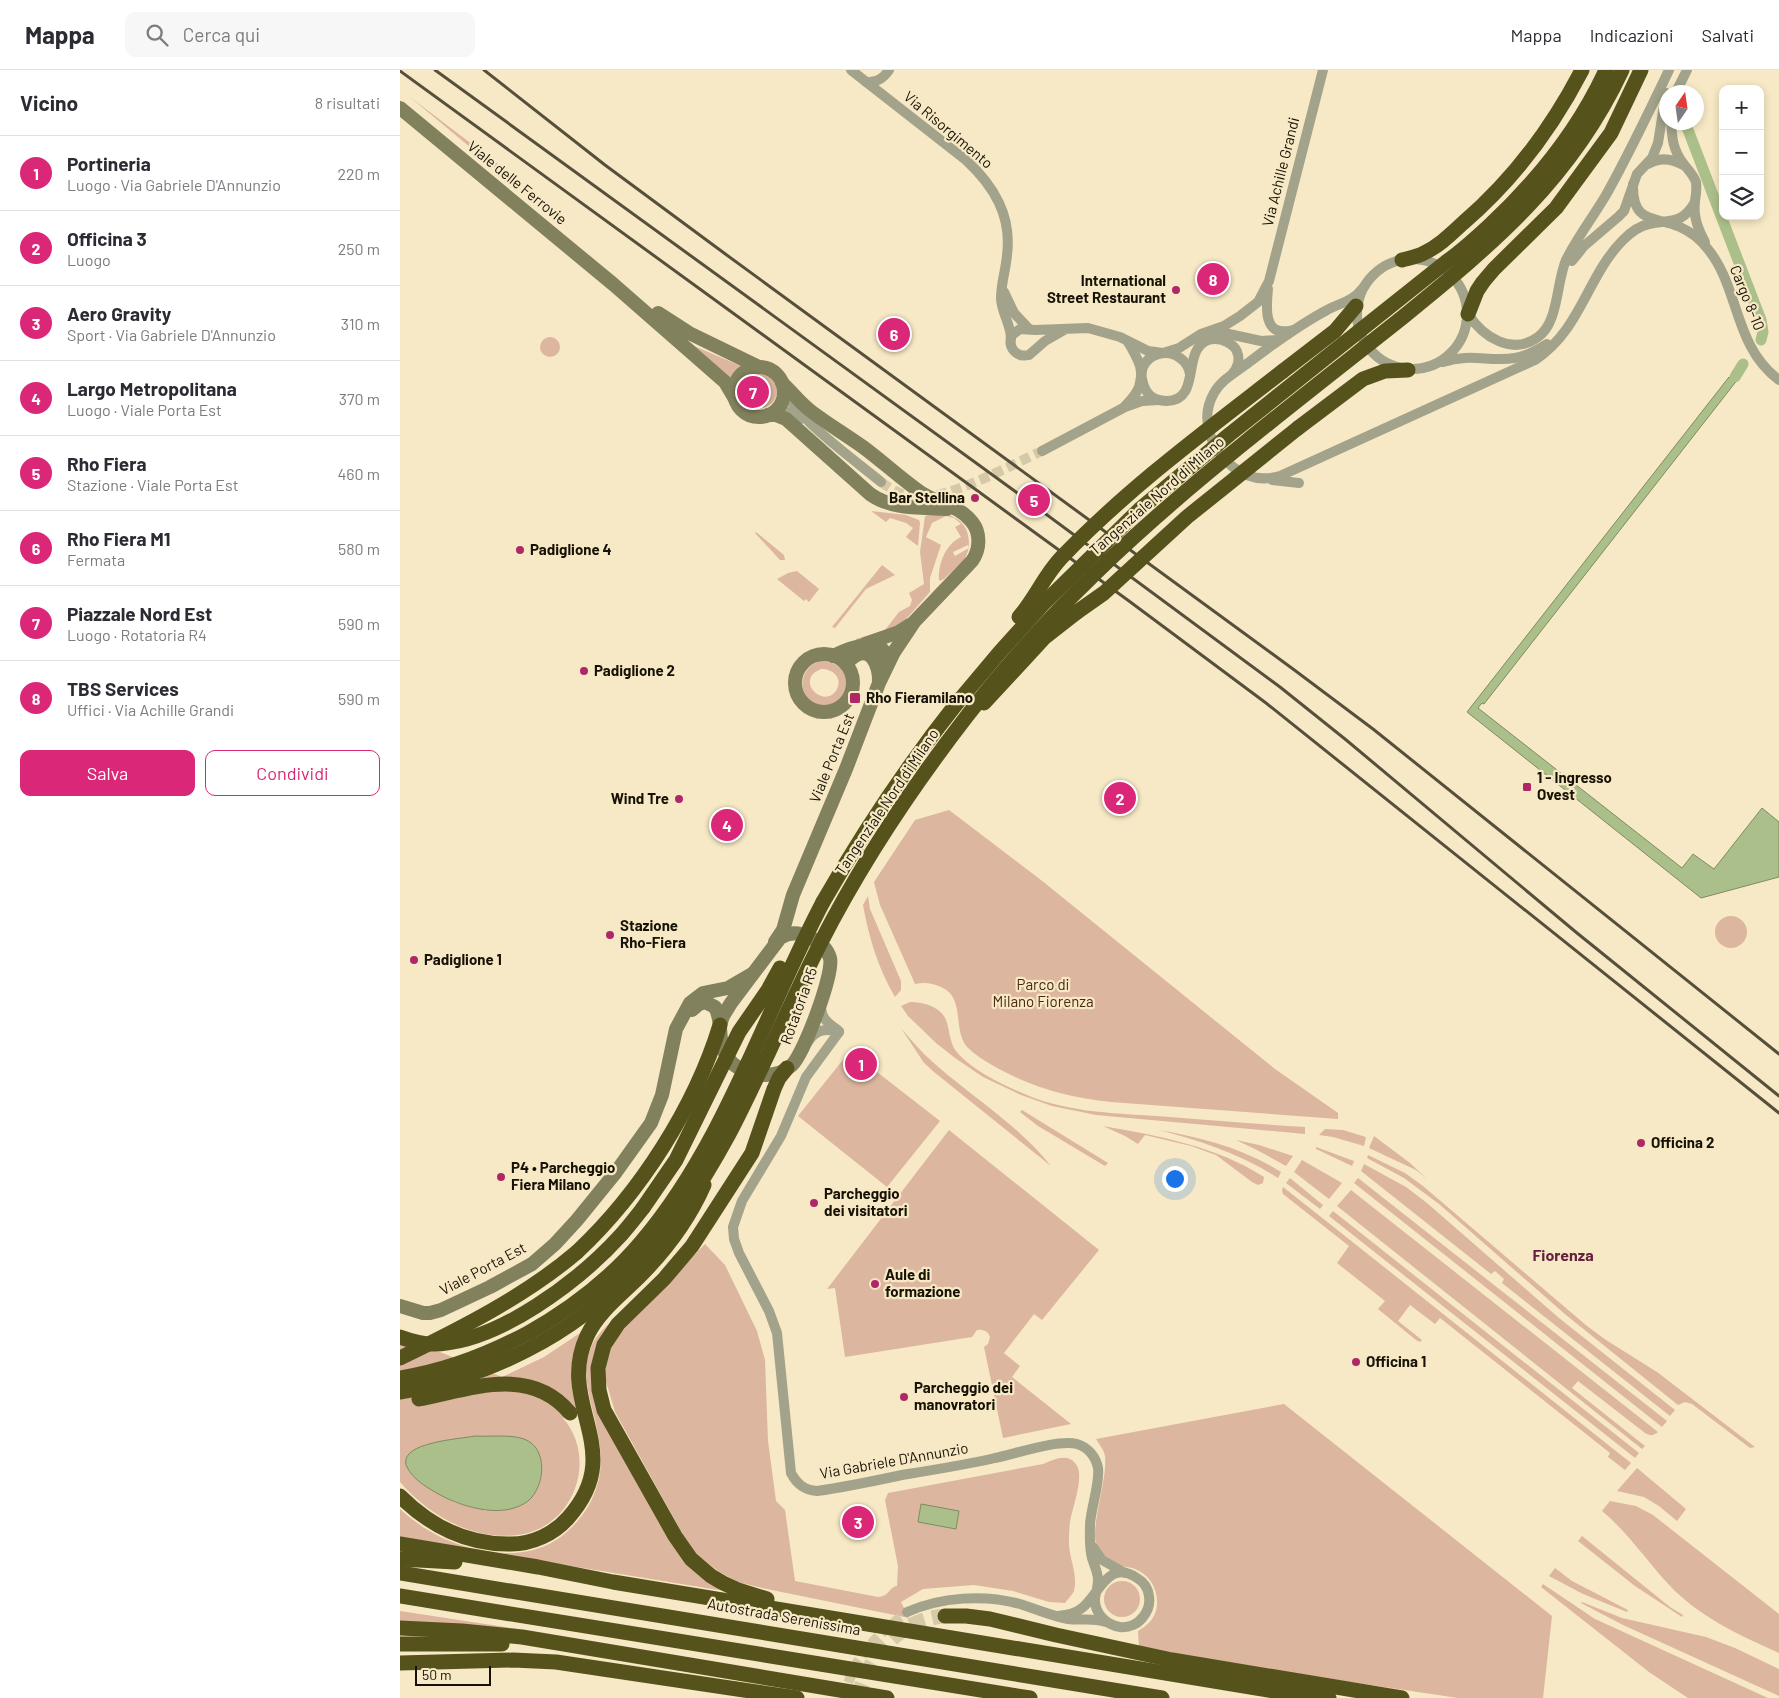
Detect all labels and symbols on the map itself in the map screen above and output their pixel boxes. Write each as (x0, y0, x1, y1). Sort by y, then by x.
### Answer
north arrow (1659, 85, 1704, 130)
street label: Via Risorgimento (900, 87, 997, 172)
street label: Via Achille Grandi (1258, 115, 1302, 228)
street label: Viale delle Ferrovie (464, 137, 571, 228)
pin: 8 (1197, 260, 1229, 298)
street label: Cargo 8-10 (1727, 262, 1769, 333)
place label: International Street Restaurant (1047, 271, 1166, 306)
marker: International Street Restaurant (1170, 284, 1182, 296)
pin: 6 (878, 315, 910, 353)
pin: 7 (737, 373, 769, 411)
street label: Tangenziale Nord di Milano (1085, 432, 1227, 559)
pin: 5 (1018, 481, 1050, 519)
place label: Bar Stellina (889, 488, 965, 506)
marker: Bar Stellina (969, 492, 981, 504)
place label: Padiglione 4 (530, 540, 612, 558)
marker: Padiglione 4 (514, 544, 526, 556)
place label: Padiglione 2 (594, 661, 675, 679)
marker: Padiglione 2 (578, 665, 590, 677)
place label: Rho Fieramilano (866, 688, 973, 706)
marker: Rho Fieramilano (848, 691, 862, 705)
street label: Viale Porta Est (805, 710, 857, 805)
street label: Tangenziale Nord di Milano (830, 725, 942, 878)
place label: 1 - Ingresso Ovest (1537, 768, 1612, 803)
pin: 2 (1104, 779, 1136, 817)
marker: 1 - Ingresso Ovest (1521, 781, 1533, 793)
place label: Wind Tre (611, 789, 669, 807)
marker: Wind Tre (673, 793, 685, 805)
pin: 4 (711, 806, 743, 844)
place label: Stazione Rho-Fiera (620, 916, 686, 951)
marker: Stazione Rho-Fiera (604, 929, 616, 941)
place label: Padiglione 1 (424, 950, 502, 968)
marker: Padiglione 1 (408, 954, 420, 966)
street label: Rotatoria R5 (776, 965, 820, 1047)
park label: Parco di Milano Fiorenza (992, 975, 1094, 1010)
pin: 1 (845, 1045, 877, 1083)
place label: Officina 2 (1651, 1133, 1714, 1151)
marker: Officina 2 (1635, 1137, 1647, 1149)
place label: P4 • Parcheggio Fiera Milano (511, 1158, 615, 1193)
your location (1162, 1166, 1188, 1192)
marker: P4 • Parcheggio Fiera Milano (495, 1171, 507, 1183)
place label: Parcheggio dei visitatori (824, 1184, 908, 1219)
marker: Parcheggio dei visitatori (808, 1197, 820, 1209)
street label: Viale Porta Est (436, 1238, 529, 1298)
district label: Fiorenza (1532, 1245, 1594, 1264)
place label: Aule di formazione (885, 1265, 960, 1300)
marker: Aule di formazione (869, 1278, 881, 1290)
place label: Officina 1 (1366, 1352, 1426, 1370)
marker: Officina 1 (1350, 1356, 1362, 1368)
place label: Parcheggio dei manovratori (914, 1378, 1013, 1413)
marker: Parcheggio dei manovratori (898, 1391, 910, 1403)
street label: Via Gabriele D'Annunzio (818, 1438, 969, 1482)
pin: 3 (842, 1503, 874, 1541)
street label: Autostrada Serenissima (706, 1594, 862, 1638)
scale bar (415, 1663, 491, 1686)

